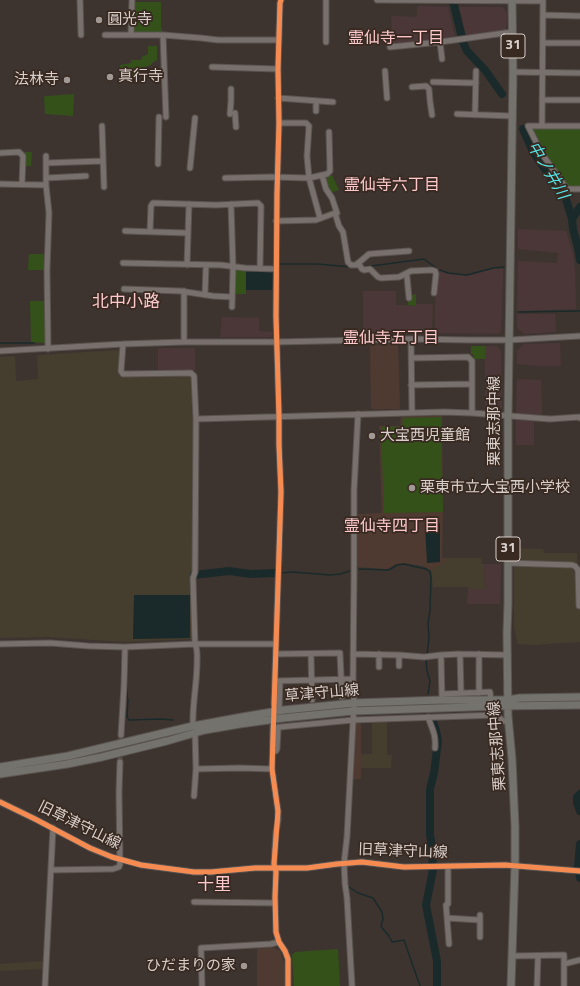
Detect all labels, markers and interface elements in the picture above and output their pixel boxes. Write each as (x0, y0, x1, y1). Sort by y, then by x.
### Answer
place label: 圓光寺 (107, 11, 152, 29)
marker: 圓光寺 (94, 15, 104, 25)
district label: 霊仙寺一丁目 (348, 29, 444, 49)
road number: 31 (501, 34, 525, 58)
place label: 真行寺 (118, 68, 163, 86)
place label: 法林寺 (14, 71, 59, 89)
marker: 真行寺 (105, 72, 115, 82)
marker: 法林寺 (62, 75, 72, 85)
water label: 中ノ井川 (522, 139, 572, 203)
district label: 霊仙寺六丁目 (344, 176, 440, 196)
district label: 北中小路 (92, 293, 160, 313)
district label: 霊仙寺五丁目 (343, 329, 439, 349)
street label: 栗東志那中線 (486, 376, 504, 466)
place label: 大宝西児童館 (380, 427, 470, 445)
marker: 大宝西児童館 (367, 431, 377, 441)
place label: 栗東市立大宝西小学校 (420, 479, 570, 497)
marker: 栗東市立大宝西小学校 (407, 483, 417, 493)
district label: 霊仙寺四丁目 (344, 517, 440, 537)
road number: 31 (496, 537, 520, 561)
street label: 草津守山線 (284, 682, 360, 706)
street label: 栗東志那中線 (486, 700, 510, 792)
street label: 旧草津守山線 (35, 798, 123, 854)
street label: 旧草津守山線 (358, 841, 448, 863)
district label: 十里 (197, 876, 231, 896)
place label: ひだまりの家 (146, 957, 236, 975)
marker: ひだまりの家 (239, 961, 249, 971)

